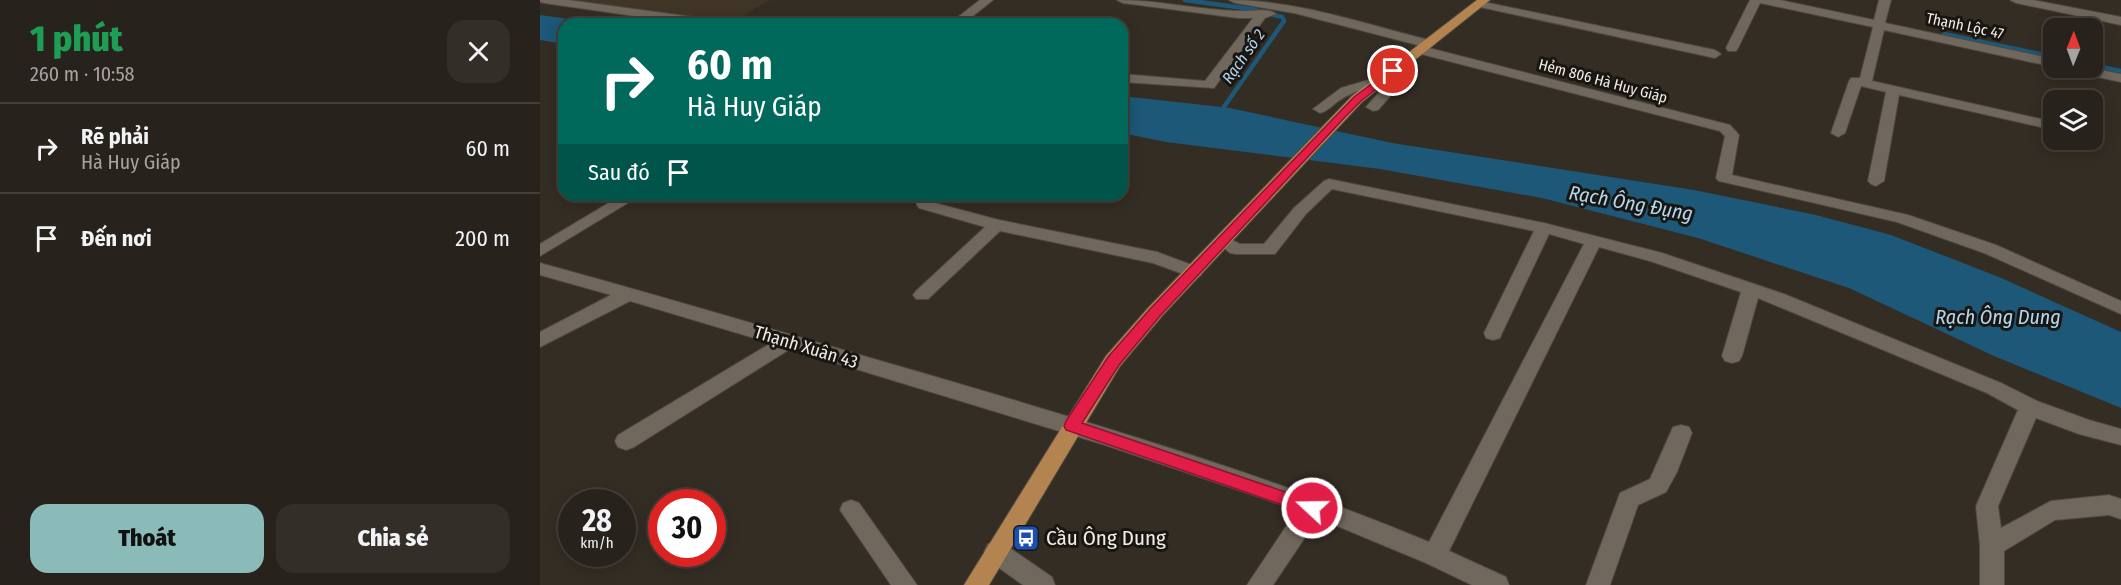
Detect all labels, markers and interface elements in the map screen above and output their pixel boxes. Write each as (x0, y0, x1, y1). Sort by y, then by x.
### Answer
street label: Thạnh Lộc 47 (1925, 9, 2005, 43)
text: 1 phút (30, 17, 123, 61)
north arrow (2043, 18, 2103, 78)
map controls (2043, 18, 2103, 150)
button: close (447, 20, 510, 83)
water label: Rạch số 2 (1217, 25, 1269, 87)
text: 60 m (687, 40, 773, 90)
icon: right (588, 42, 666, 120)
pin (1367, 45, 1418, 96)
icon: arrive (1376, 54, 1409, 87)
street label: Hẻm 806 Hà Huy Giáp (1537, 55, 1669, 107)
text: 260 m · 10:58 (30, 62, 135, 86)
button: layers (2043, 90, 2103, 150)
text: Hà Huy Giáp (687, 91, 822, 123)
text: Rẽ phải (81, 123, 149, 150)
icon: right (30, 132, 63, 165)
text: 60 m (466, 135, 510, 162)
text: Hà Huy Giáp (81, 150, 181, 174)
icon: arrive (662, 156, 695, 189)
text: Sau đó (588, 159, 650, 186)
water label: Rạch Ông Đụng (1567, 180, 1695, 226)
icon: arrive (30, 222, 63, 255)
text: Đến nơi (81, 225, 152, 252)
text: 200 m (455, 225, 510, 252)
water label: Rạch Ông Dung (1935, 305, 2061, 329)
street label: Thạnh Xuân 43 (752, 321, 860, 373)
position arrow (1280, 476, 1344, 540)
speed limit sign: 30 (648, 489, 726, 567)
text: 28 (582, 503, 612, 539)
button: Thoát (30, 504, 264, 573)
button: Chia sẻ (276, 504, 510, 573)
bus stop icon: Cầu Ông Dung (1011, 523, 1041, 553)
place label: Cầu Ông Dung (1046, 525, 1166, 551)
text: km/h (580, 534, 614, 552)

